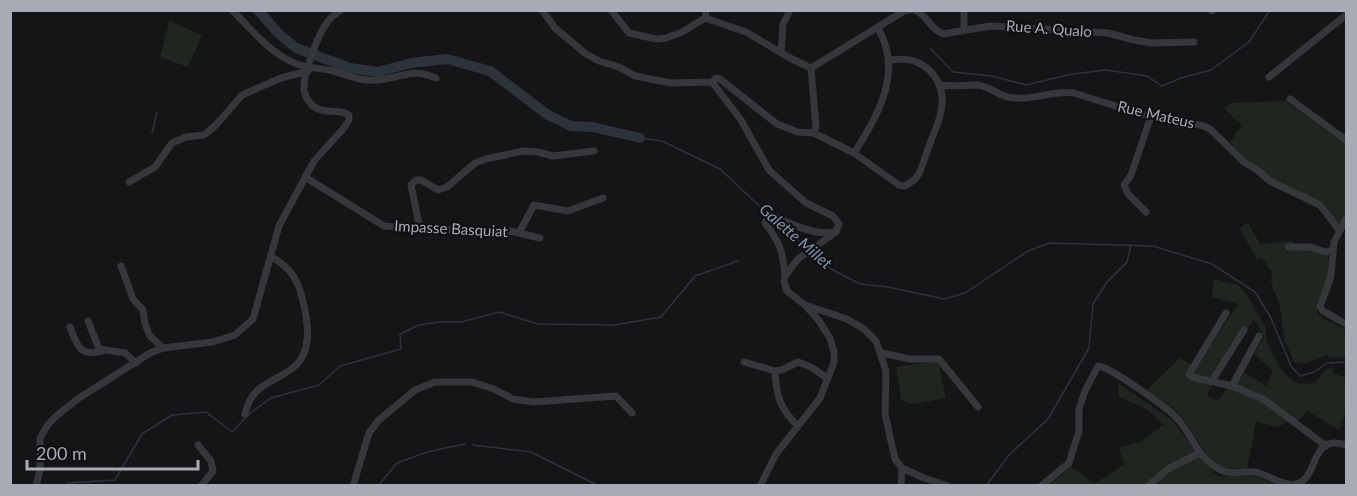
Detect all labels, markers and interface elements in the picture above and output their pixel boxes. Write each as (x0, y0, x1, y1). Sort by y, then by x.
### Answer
street label: Rue A. Qualo (1006, 16, 1093, 40)
street label: Rue Mateus (1116, 96, 1196, 132)
water label: Galette Millet (756, 199, 837, 272)
street label: Impasse Basquiat (394, 216, 509, 240)
scale bar (27, 433, 198, 471)
text: 200 m (36, 442, 87, 464)

